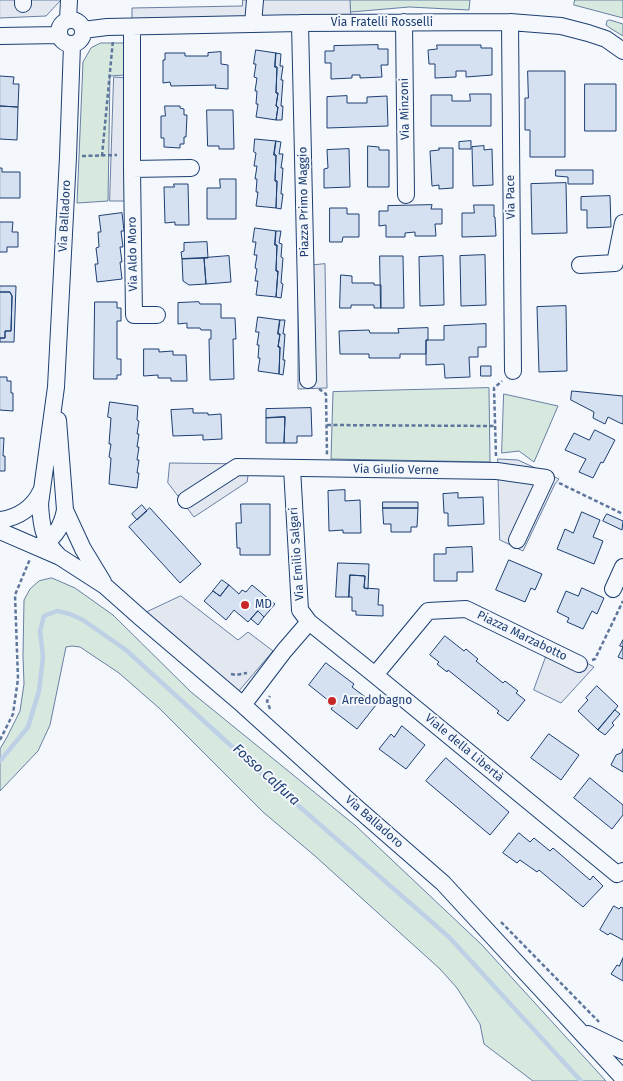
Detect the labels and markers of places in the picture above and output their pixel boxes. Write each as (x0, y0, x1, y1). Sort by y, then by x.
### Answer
place label: MD (255, 598, 272, 612)
marker: MD (239, 599, 251, 611)
place label: Arredobagno (342, 694, 412, 708)
marker: Arredobagno (326, 695, 338, 707)

